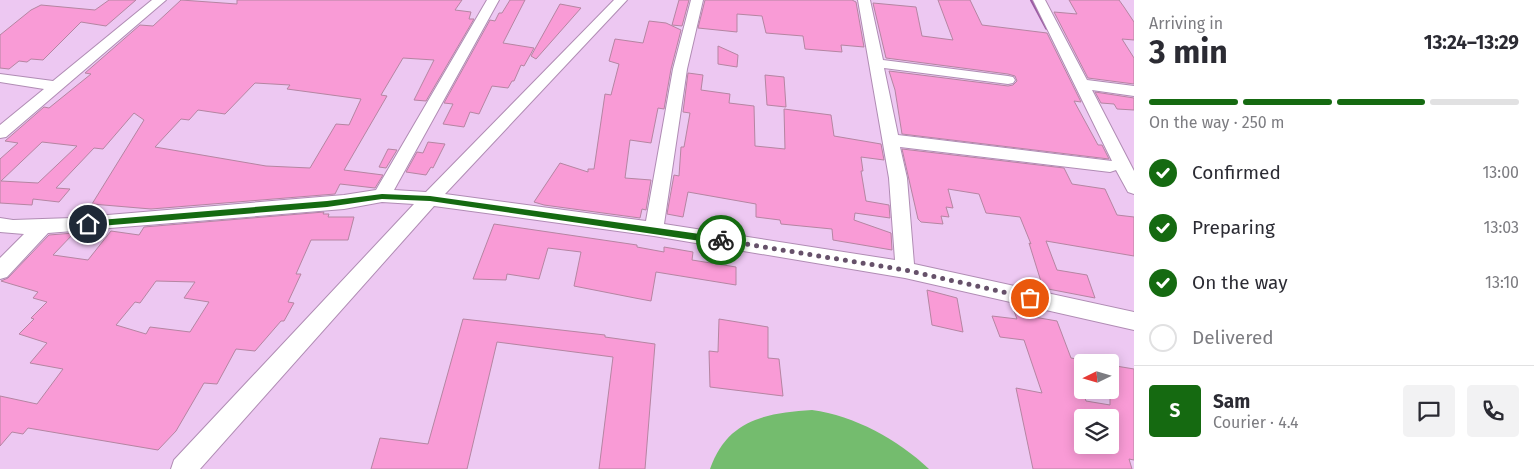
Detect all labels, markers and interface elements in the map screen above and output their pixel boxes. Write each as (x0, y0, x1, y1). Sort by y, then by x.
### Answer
text: Arriving in (1149, 14, 1223, 33)
text: 13:24–13:29 (1424, 31, 1519, 54)
text: 3 min (1149, 33, 1228, 71)
text: On the way · 250 m (1149, 113, 1285, 132)
icon: check (1149, 159, 1177, 187)
text: Confirmed (1192, 161, 1281, 184)
text: 13:00 (1482, 163, 1519, 182)
pin (67, 203, 109, 245)
icon: home (74, 210, 102, 238)
icon: check (1149, 214, 1177, 242)
courier (696, 215, 746, 265)
text: Preparing (1192, 216, 1275, 239)
text: 13:03 (1483, 218, 1519, 237)
icon: bike (707, 226, 735, 254)
icon: check (1149, 269, 1177, 297)
text: On the way (1192, 271, 1288, 294)
text: 13:10 (1485, 273, 1519, 292)
pin (1009, 277, 1051, 319)
icon: bag (1016, 284, 1044, 312)
text: Delivered (1192, 326, 1274, 349)
north arrow (1074, 354, 1119, 399)
map controls (1074, 354, 1119, 454)
button: chat (1403, 385, 1455, 437)
button: phone (1467, 385, 1519, 437)
text: Sam (1213, 390, 1250, 413)
text: S (1170, 399, 1180, 422)
button: layers (1074, 409, 1119, 454)
text: Courier · 4.4 (1213, 413, 1299, 432)

